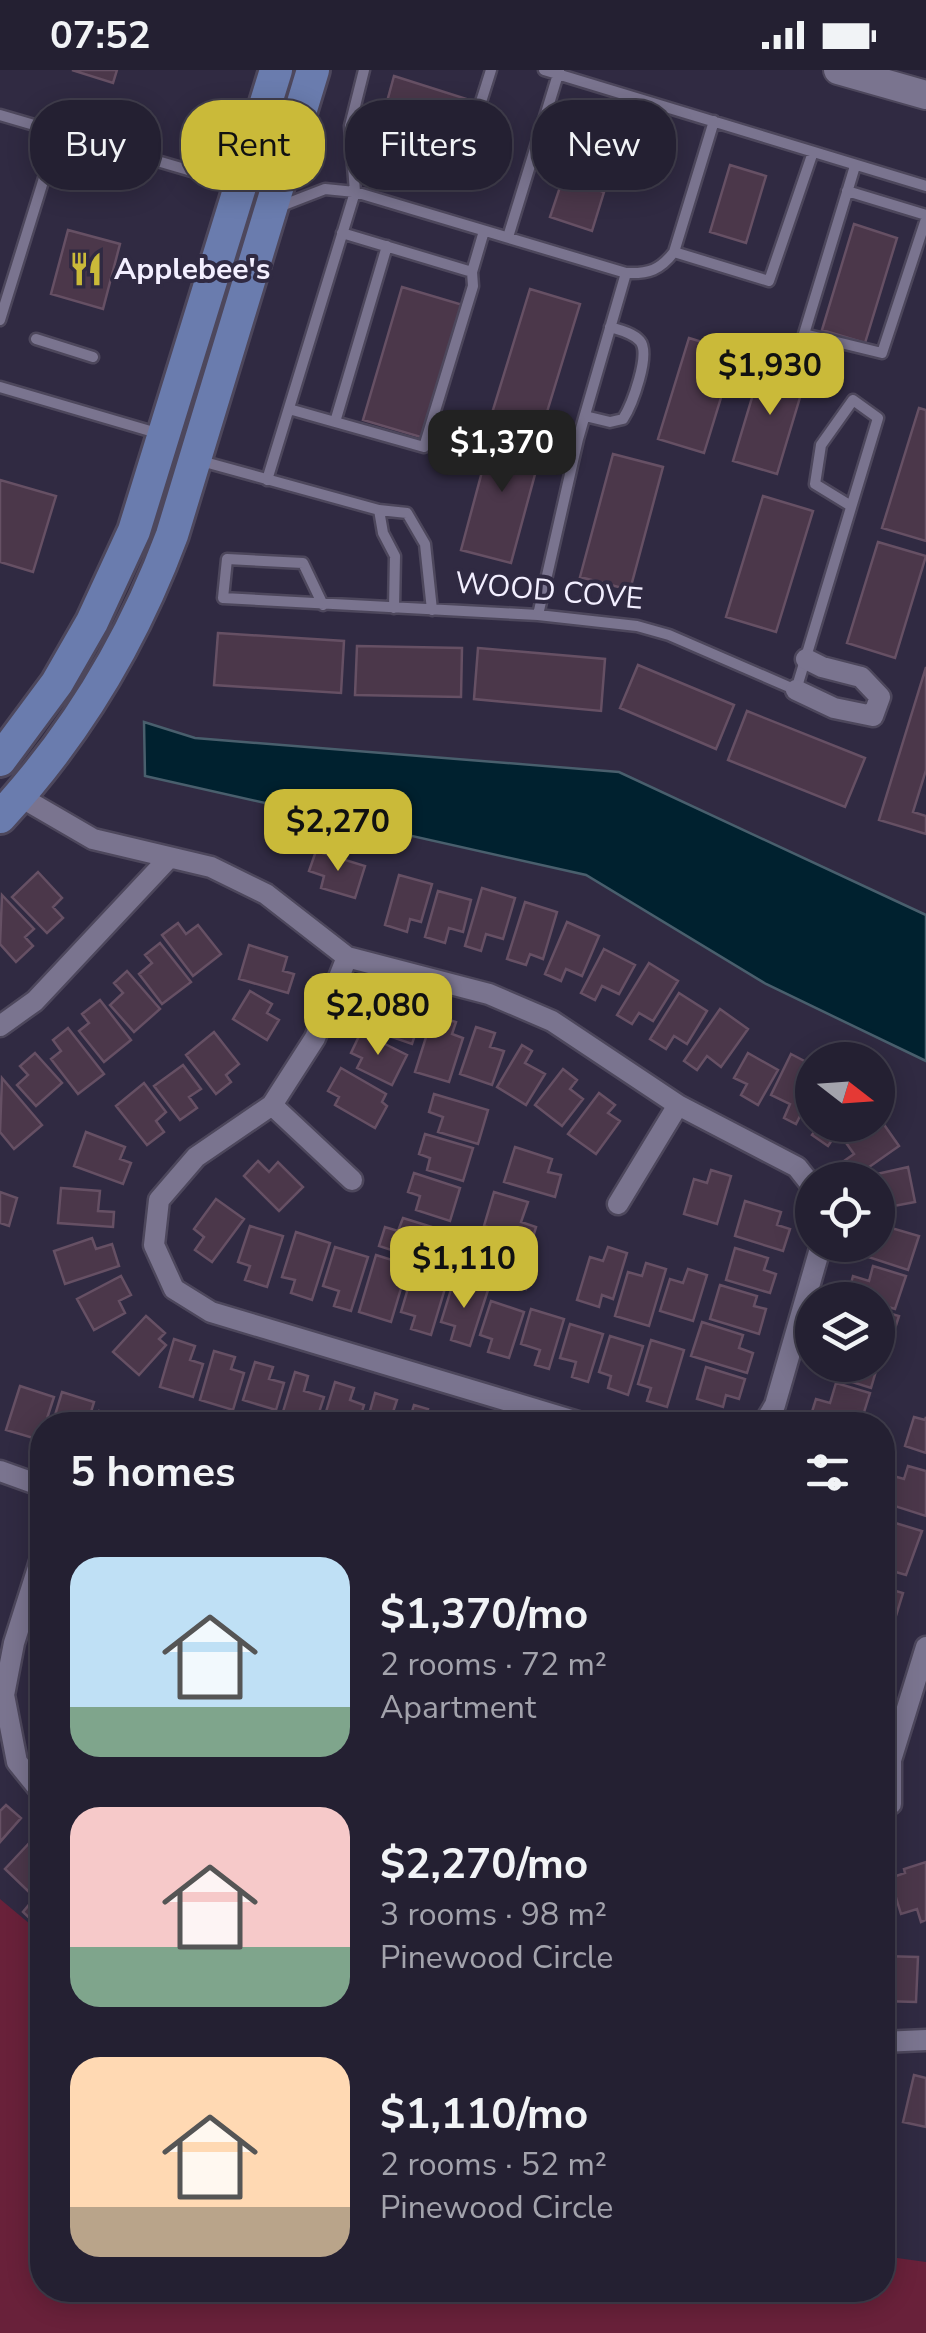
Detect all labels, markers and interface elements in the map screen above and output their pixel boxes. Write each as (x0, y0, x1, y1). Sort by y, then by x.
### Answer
text: 07:52 (50, 10, 151, 61)
chip: Buy (30, 100, 161, 190)
chip: Rent (181, 100, 325, 190)
chip: Filters (345, 100, 512, 190)
chip: New (532, 100, 676, 190)
place label: Applebee's (114, 249, 270, 290)
restaurant icon: Applebee's (67, 250, 105, 288)
pin: $1,930 (689, 333, 851, 418)
text: $1,930 (718, 344, 822, 387)
pin: $1,370 (421, 410, 583, 495)
text: $1,370 (450, 421, 554, 464)
street label: WOOD COVE (453, 562, 645, 620)
pin: $2,270 (257, 789, 419, 874)
text: $2,270 (286, 800, 390, 843)
pin: $2,080 (297, 973, 459, 1058)
text: $2,080 (326, 984, 430, 1027)
north arrow (795, 1042, 895, 1142)
map controls (795, 1042, 895, 1382)
button: locate (795, 1162, 895, 1262)
pin: $1,110 (383, 1226, 545, 1311)
text: $1,110 (412, 1237, 516, 1280)
button: layers (795, 1282, 895, 1382)
text: 5 homes (70, 1444, 235, 1501)
icon: filters (800, 1445, 855, 1500)
text: $1,370/mo (380, 1586, 588, 1643)
icon: home (150, 1597, 270, 1717)
text: 2 rooms · 72 m² (380, 1643, 607, 1686)
text: Apartment (380, 1686, 536, 1729)
text: $2,270/mo (380, 1836, 588, 1893)
icon: home (150, 1847, 270, 1967)
text: 3 rooms · 98 m² (380, 1893, 607, 1936)
text: Pinewood Circle (380, 1936, 613, 1979)
text: $1,110/mo (380, 2086, 588, 2143)
icon: home (150, 2097, 270, 2217)
text: 2 rooms · 52 m² (380, 2143, 607, 2186)
text: Pinewood Circle (380, 2186, 613, 2229)

